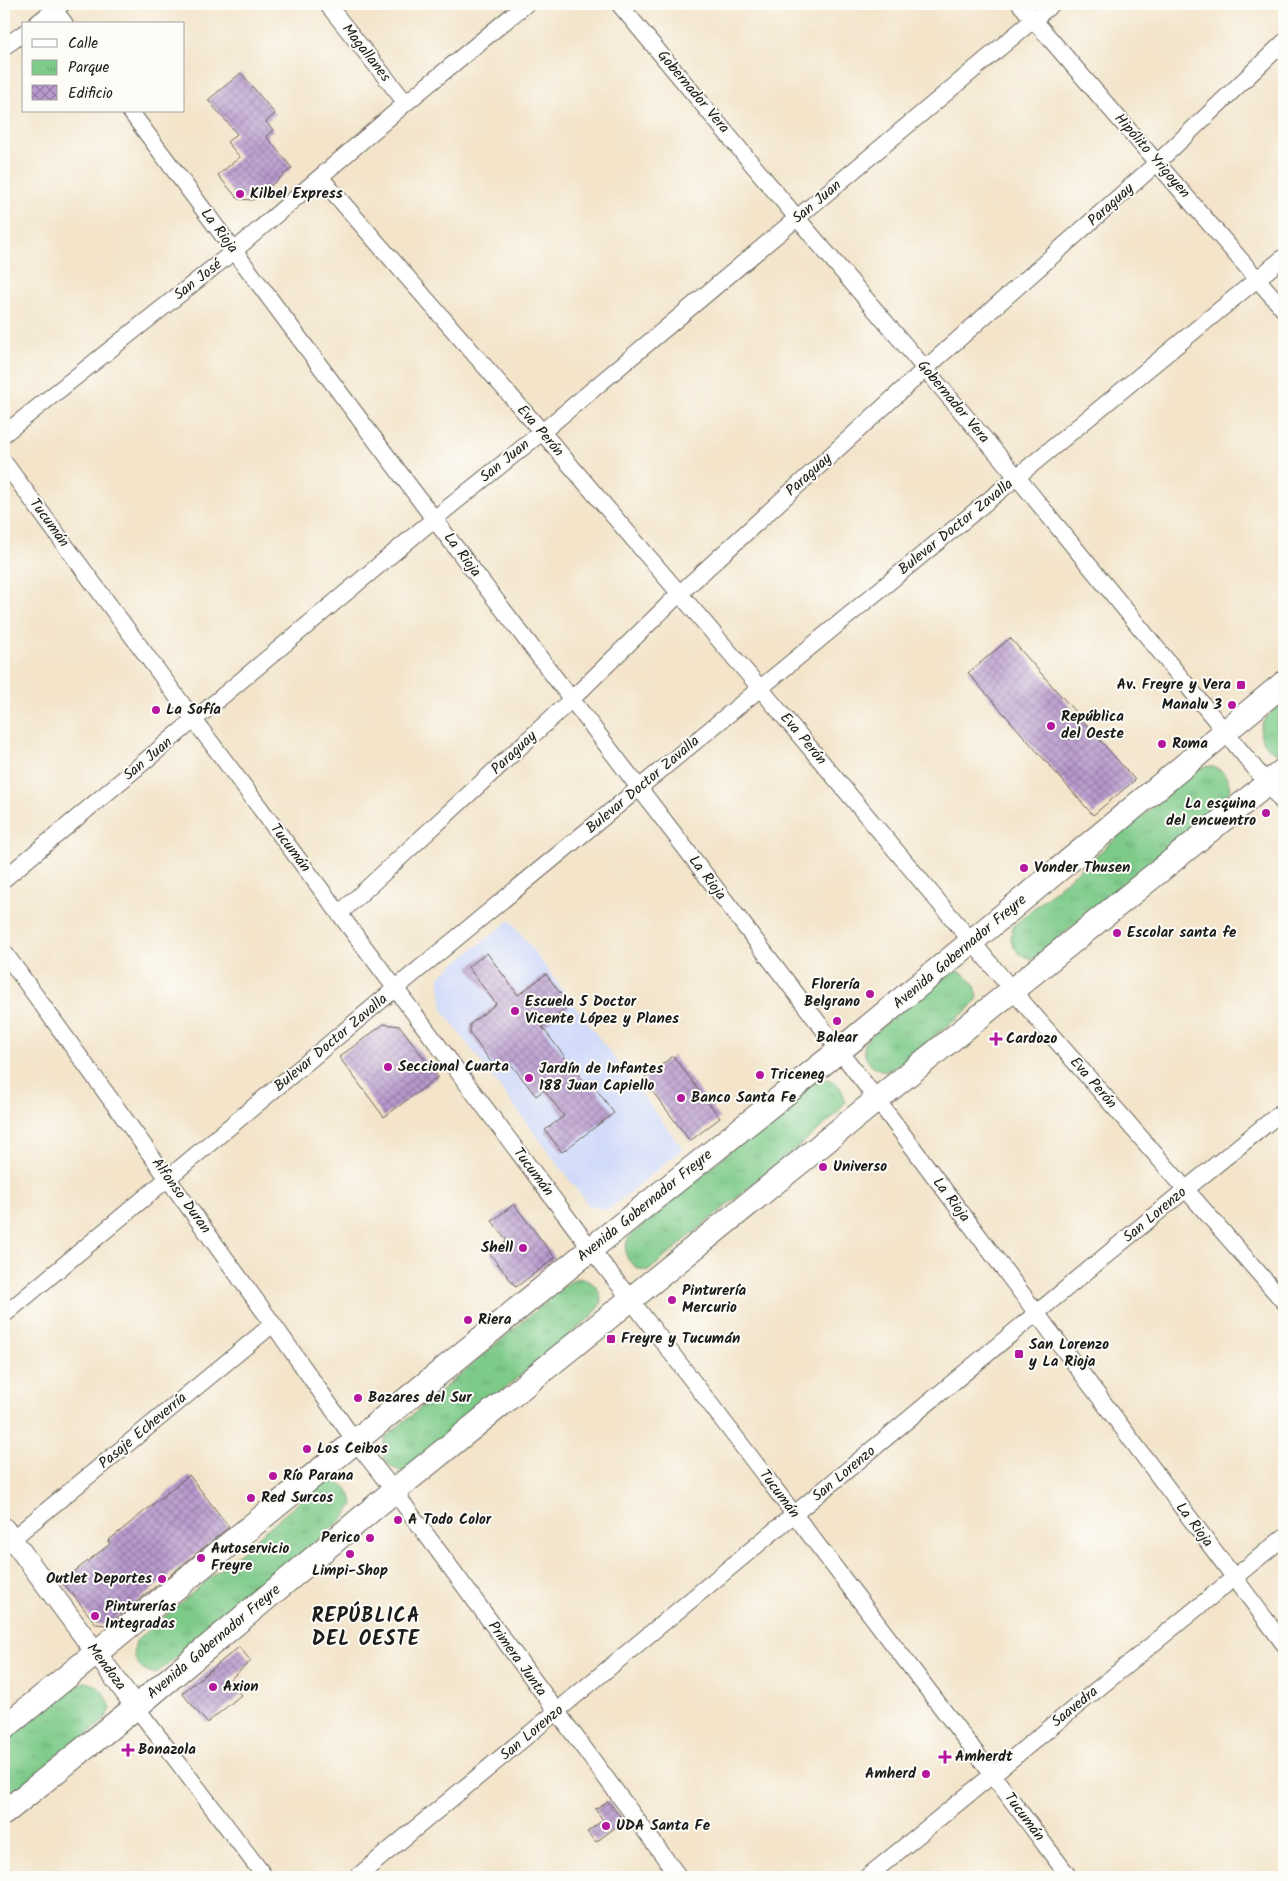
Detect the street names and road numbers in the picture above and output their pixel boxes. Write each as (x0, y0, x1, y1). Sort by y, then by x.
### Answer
street label: Magallanes (335, 19, 397, 88)
street label: Gobernador Vera (651, 45, 735, 139)
street label: Hipólito Yrigoyen (1108, 108, 1196, 204)
street label: San Juan (787, 174, 847, 230)
street label: Paraguay (1082, 177, 1140, 233)
street label: La Rioja (194, 203, 244, 259)
street label: San José (169, 252, 228, 307)
street label: Gobernador Vera (911, 355, 995, 449)
street label: Eva Perón (510, 399, 570, 463)
street label: San Juan (475, 433, 535, 489)
street label: Paraguay (780, 447, 838, 503)
street label: Bulevar Doctor Zavalla (893, 473, 1019, 581)
street label: Tucumán (23, 493, 75, 553)
street label: La Rioja (437, 527, 487, 583)
street label: Eva Perón (774, 707, 832, 771)
street label: Paraguay (485, 725, 543, 781)
street label: Bulevar Doctor Zavalla (581, 730, 705, 840)
street label: San Juan (118, 731, 178, 787)
street label: Tucumán (264, 818, 316, 878)
street label: La Rioja (682, 850, 732, 906)
street label: Avenida Gobernador Freyre (888, 889, 1032, 1015)
street label: Bulevar Doctor Zavalla (269, 988, 393, 1098)
street label: Eva Perón (1063, 1051, 1123, 1115)
street label: Tucumán (507, 1142, 559, 1202)
street label: Avenida Gobernador Freyre (572, 1144, 718, 1268)
street label: Alfonso Duran (145, 1153, 217, 1239)
street label: La Rioja (926, 1172, 976, 1228)
street label: San Lorenzo (1118, 1181, 1192, 1249)
street label: Pasaje Echeverría (94, 1387, 192, 1475)
street label: San Lorenzo (807, 1440, 881, 1508)
street label: Tucumán (753, 1464, 805, 1524)
street label: La Rioja (1169, 1497, 1219, 1553)
street label: Avenida Gobernador Freyre (142, 1579, 286, 1705)
street label: Primera Junta (481, 1616, 553, 1702)
street label: Mendoza (80, 1638, 132, 1696)
street label: Saavedra (1046, 1680, 1104, 1734)
street label: San Lorenzo (495, 1699, 569, 1767)
street label: Tucumán (998, 1787, 1050, 1847)

